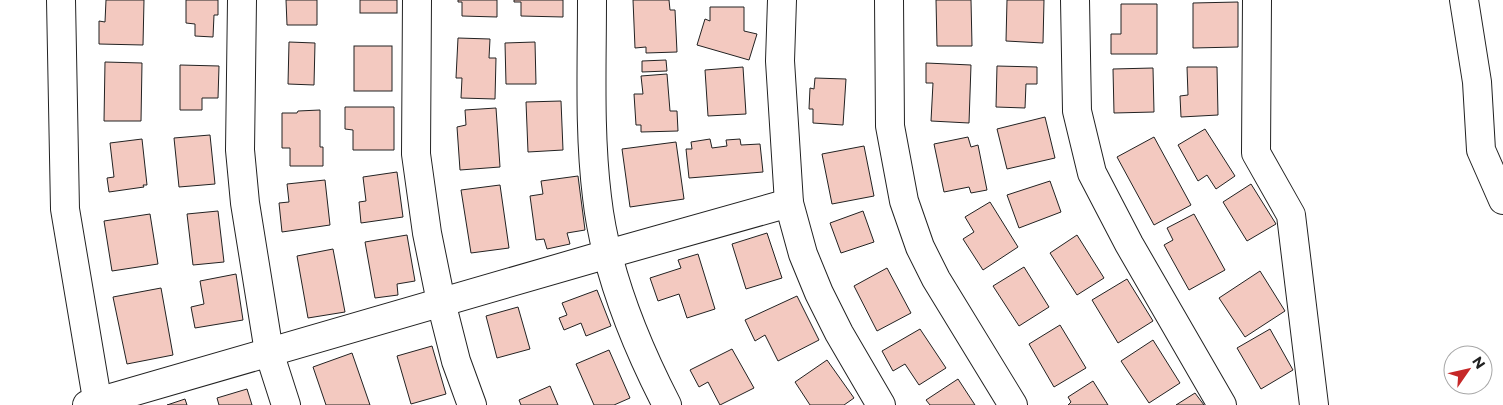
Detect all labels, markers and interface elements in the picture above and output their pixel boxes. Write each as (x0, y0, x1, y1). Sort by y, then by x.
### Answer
north arrow (1443, 345, 1493, 395)
text: N (1468, 353, 1489, 372)

